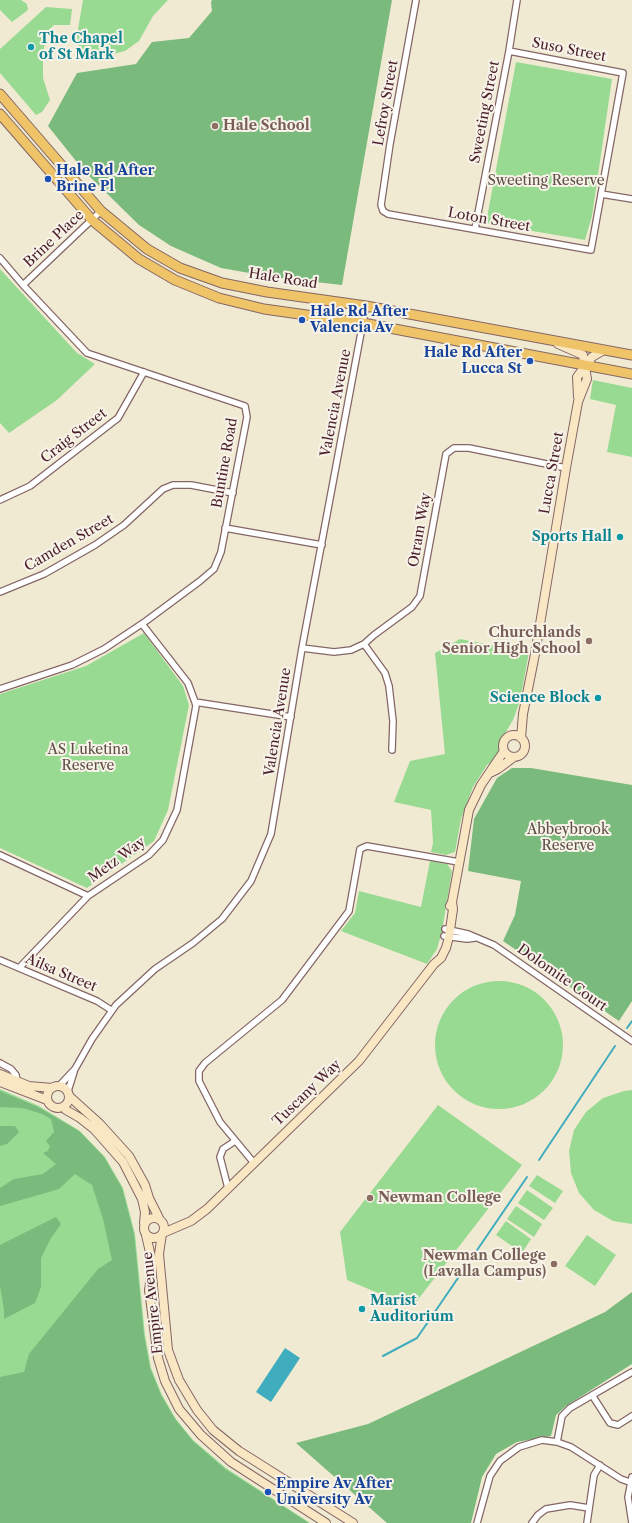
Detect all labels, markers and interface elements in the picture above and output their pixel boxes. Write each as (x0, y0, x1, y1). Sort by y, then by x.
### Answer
place label: The Chapel of St Mark (39, 31, 123, 64)
street label: Suso Street (531, 35, 607, 65)
marker: The Chapel of St Mark (26, 42, 36, 52)
street label: Lefroy Street (370, 59, 402, 147)
street label: Sweeting Street (467, 59, 503, 165)
place label: Hale School (223, 118, 310, 134)
marker: Hale School (210, 121, 220, 131)
place label: Hale Rd After Brine Pl (56, 163, 154, 196)
park label: Sweeting Reserve (487, 173, 605, 189)
marker: Hale Rd After Brine Pl (43, 174, 53, 184)
street label: Loton Street (446, 204, 532, 236)
street label: Brine Place (20, 207, 88, 271)
street label: Hale Road (247, 265, 319, 293)
place label: Hale Rd After Valencia Av (310, 304, 408, 336)
marker: Hale Rd After Valencia Av (297, 315, 307, 325)
place label: Hale Rd After Lucca St (424, 345, 522, 378)
street label: Valencia Avenue (317, 348, 355, 458)
marker: Hale Rd After Lucca St (525, 356, 535, 366)
street label: Craig Street (38, 405, 110, 467)
street label: Buntine Road (209, 417, 241, 509)
street label: Lucca Street (536, 431, 568, 515)
street label: Otram Way (405, 491, 435, 569)
street label: Camden Street (22, 511, 116, 575)
place label: Sports Hall (532, 529, 612, 545)
marker: Sports Hall (615, 532, 625, 542)
place label: Churchlands Senior High School (442, 625, 581, 658)
marker: Churchlands Senior High School (584, 636, 594, 646)
street label: Valencia Avenue (261, 667, 295, 777)
place label: Science Block (490, 690, 590, 706)
marker: Science Block (593, 693, 603, 703)
park label: AS Luketina Reserve (47, 742, 129, 774)
park label: Abbeybrook Reserve (527, 822, 609, 854)
street label: Metz Way (85, 834, 149, 886)
street label: Dolomite Court (514, 941, 610, 1015)
street label: Ailsa Street (23, 950, 99, 996)
street label: Tuscany Way (269, 1056, 345, 1130)
place label: Newman College (378, 1190, 501, 1206)
marker: Newman College (365, 1193, 375, 1203)
place label: Newman College (Lavalla Campus) (423, 1248, 546, 1280)
street label: Empire Avenue (139, 1251, 167, 1355)
marker: Newman College (Lavalla Campus) (549, 1259, 559, 1269)
place label: Marist Auditorium (370, 1293, 454, 1326)
marker: Marist Auditorium (357, 1304, 367, 1314)
place label: Empire Av After University Av (276, 1476, 392, 1508)
marker: Empire Av After University Av (263, 1487, 273, 1497)

